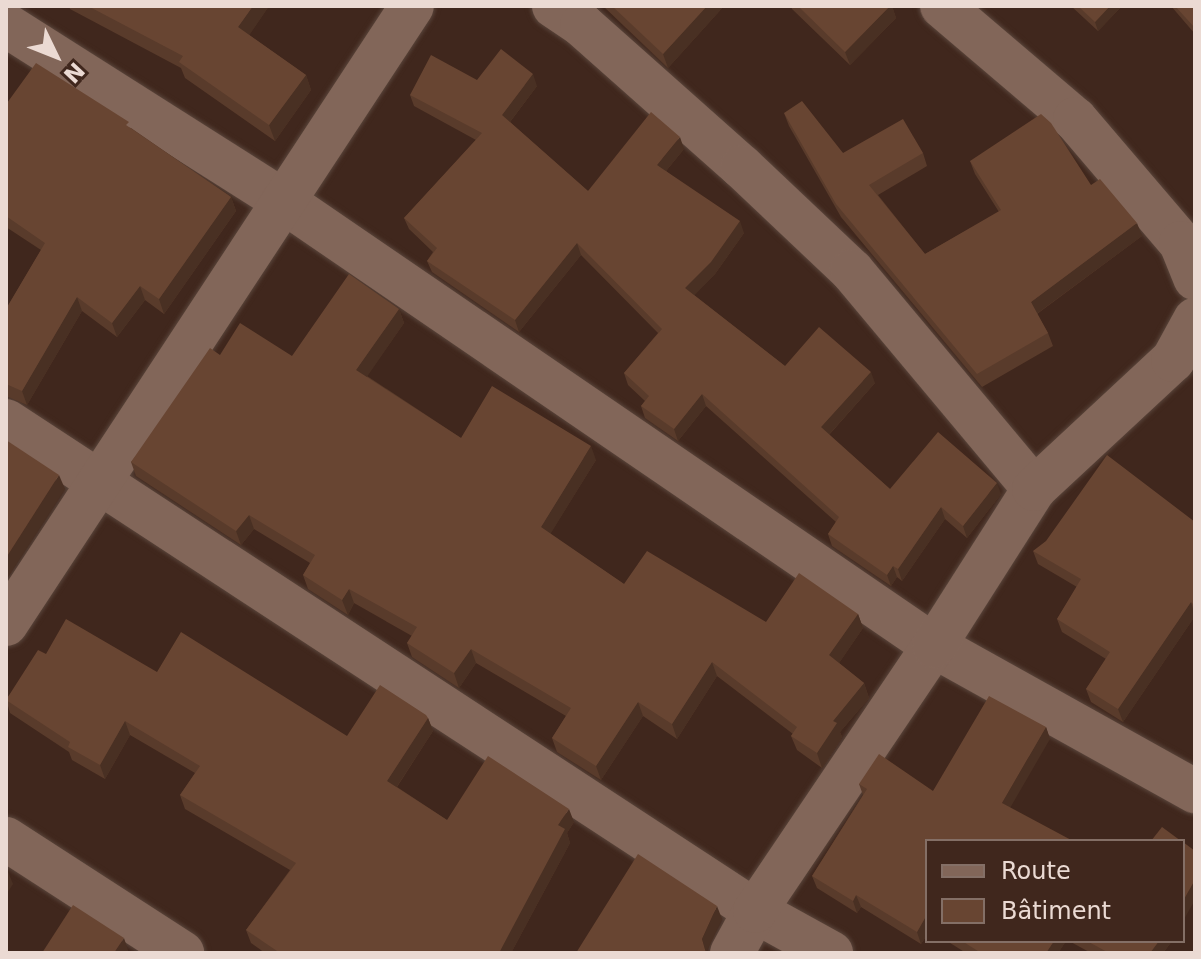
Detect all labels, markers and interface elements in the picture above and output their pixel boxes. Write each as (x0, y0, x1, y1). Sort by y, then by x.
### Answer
north arrow (16, 16, 96, 96)
text: N (58, 57, 89, 88)
legend (925, 839, 1185, 943)
text: Route (1001, 857, 1071, 885)
text: Bâtiment (1001, 897, 1111, 925)

